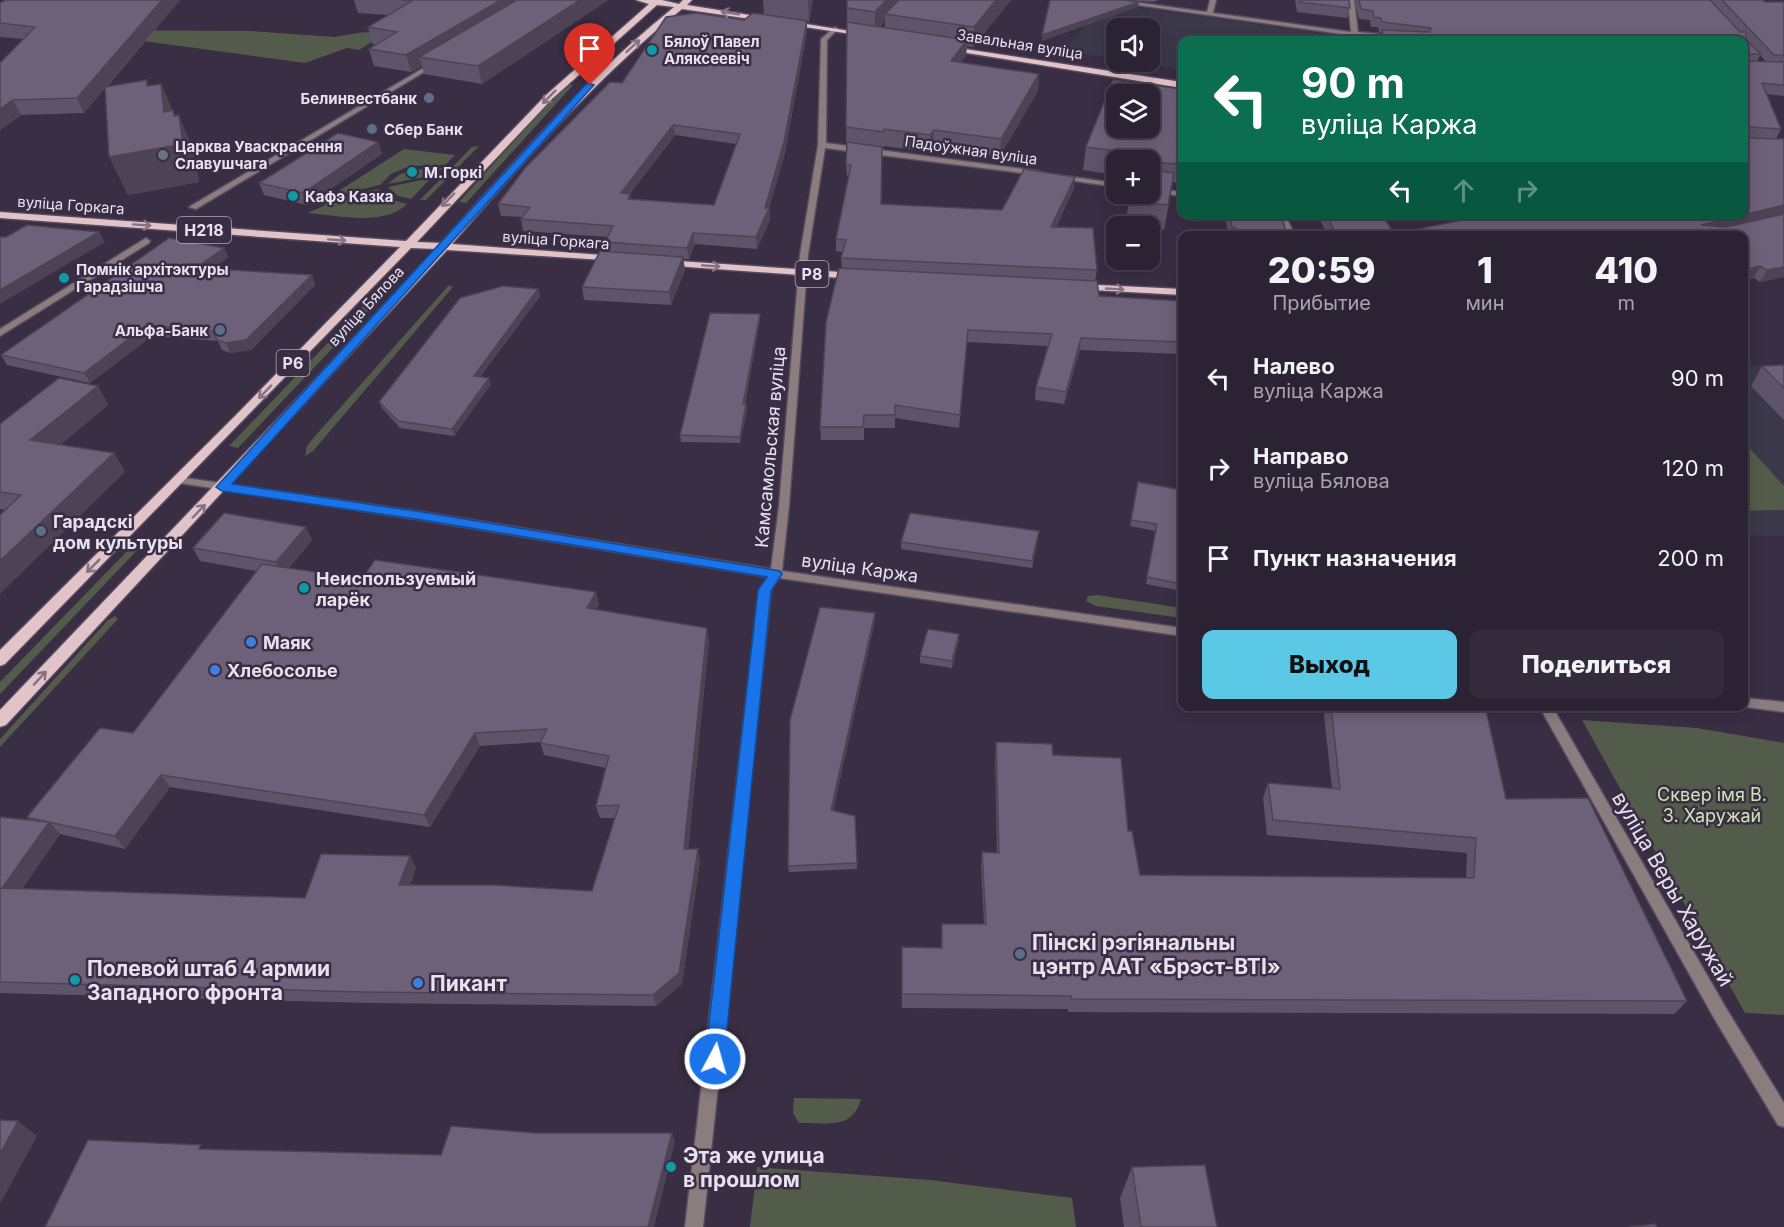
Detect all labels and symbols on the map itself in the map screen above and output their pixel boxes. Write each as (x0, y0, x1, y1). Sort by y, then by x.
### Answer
one-way arrow (721, 8, 740, 19)
pin (564, 23, 615, 85)
street label: Завальная вуліца (956, 25, 1084, 63)
place label: Бялоў Павел Аляксеевіч (664, 32, 760, 68)
one-way arrow (626, 38, 641, 53)
marker: Бялоў Павел Аляксеевіч (645, 43, 659, 57)
place label: Белинвестбанк (301, 89, 417, 108)
one-way arrow (542, 89, 557, 104)
marker: Белинвестбанк (422, 91, 436, 105)
place label: Сбер Банк (384, 120, 463, 139)
marker: Сбер Банк (365, 122, 379, 136)
street label: Падоўжная вуліца (903, 131, 1039, 169)
place label: Царква Уваскрасення Славушчага (175, 137, 343, 173)
marker: Царква Уваскрасення Славушчага (156, 148, 170, 162)
place label: М.Горкі (424, 163, 482, 182)
marker: М.Горкі (405, 165, 419, 179)
place label: Кафэ Казка (305, 187, 393, 206)
marker: Кафэ Казка (286, 189, 300, 203)
street label: вуліца Горкага (17, 192, 125, 218)
one-way arrow (441, 193, 455, 208)
road number: Н218 (177, 217, 231, 243)
one-way arrow (132, 220, 152, 231)
street label: вуліца Горкага (502, 227, 610, 253)
one-way arrow (326, 234, 346, 245)
place label: Помнік архітэктуры Гарадзішча (76, 260, 229, 296)
one-way arrow (700, 261, 720, 272)
road number: Р8 (796, 261, 828, 287)
street label: вуліца Бялова (324, 262, 408, 350)
marker: Помнік архітэктуры Гарадзішча (57, 271, 71, 285)
one-way arrow (1105, 283, 1125, 294)
place label: Альфа-Банк (115, 321, 208, 340)
marker: Альфа-Банк (213, 323, 227, 337)
street label: Камсамольская вуліца (751, 346, 789, 548)
road number: Р6 (276, 350, 310, 376)
one-way arrow (257, 385, 272, 400)
one-way arrow (191, 504, 206, 519)
place label: Гарадскі дом культуры (53, 511, 183, 553)
marker: Гарадскі дом культуры (34, 524, 48, 538)
street label: вуліца Каржа (800, 549, 920, 587)
one-way arrow (86, 559, 100, 574)
place label: Неиспользуемый ларёк (316, 568, 476, 610)
marker: Неиспользуемый ларёк (297, 581, 311, 595)
place label: Маяк (263, 632, 312, 653)
marker: Маяк (244, 635, 258, 649)
place label: Хлебосолье (227, 660, 338, 681)
marker: Хлебосолье (208, 663, 222, 677)
one-way arrow (33, 671, 47, 686)
park label: Сквер імя В. З. Харужай (1657, 784, 1767, 826)
street label: вуліца Веры Харужай (1607, 787, 1739, 991)
place label: Пінскі рэгіянальны цэнтр ААТ «Брэст-ВТІ» (1032, 930, 1281, 979)
marker: Пінскі рэгіянальны цэнтр ААТ «Брэст-ВТІ» (1013, 947, 1027, 961)
place label: Полевой штаб 4 армии Западного фронта (87, 956, 330, 1005)
place label: Пикант (430, 971, 507, 996)
marker: Полевой штаб 4 армии Западного фронта (68, 973, 82, 987)
marker: Пикант (411, 976, 425, 990)
position arrow (683, 1027, 747, 1091)
place label: Эта же улица в прошлом (683, 1143, 825, 1192)
marker: Эта же улица в прошлом (664, 1160, 678, 1174)

